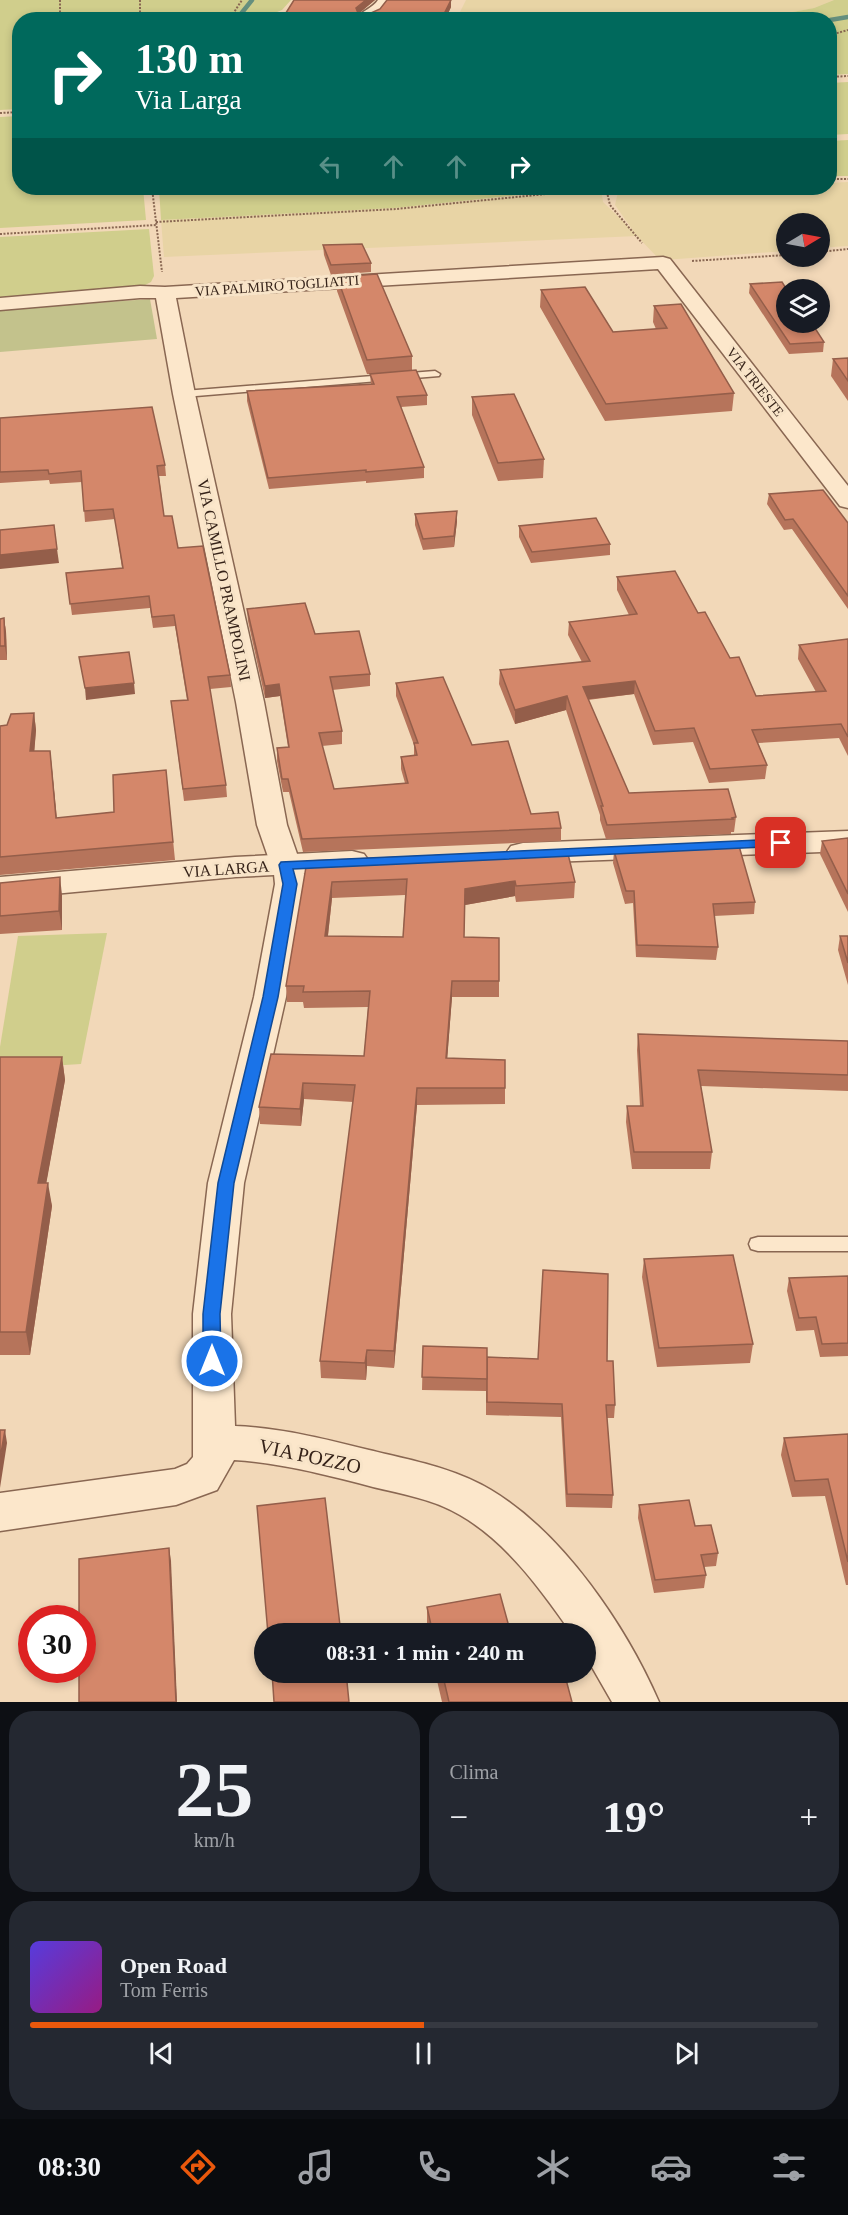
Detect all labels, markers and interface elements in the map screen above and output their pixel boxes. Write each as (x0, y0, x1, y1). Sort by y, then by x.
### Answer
icon: right (36, 36, 114, 114)
text: 130 m (135, 36, 244, 82)
text: Via Larga (135, 85, 242, 115)
icon: left (314, 150, 347, 183)
icon: ahead (377, 150, 410, 183)
icon: ahead (440, 150, 473, 183)
icon: right (503, 150, 536, 183)
north arrow (776, 213, 830, 267)
map controls (776, 213, 830, 333)
street label: VIA PALMIRO TOGLIATTI (194, 273, 360, 299)
button: layers (776, 279, 830, 333)
street label: VIA TRIESTE (723, 345, 787, 419)
street label: VIA CAMILLO PRAMPOLINI (194, 477, 254, 683)
pin (755, 817, 806, 868)
icon: arrive (764, 826, 797, 859)
street label: VIA LARGA (182, 857, 270, 881)
position arrow (180, 1329, 244, 1393)
street label: VIA POZZO (257, 1434, 363, 1478)
speed limit sign: 30 (18, 1605, 96, 1683)
text: 08:31 · 1 min · 240 m (326, 1640, 524, 1665)
text: 25 (175, 1746, 253, 1833)
text: Clima (450, 1761, 498, 1783)
text: 19° (602, 1792, 665, 1842)
text: − (450, 1799, 468, 1835)
text: + (799, 1799, 818, 1835)
text: km/h (194, 1829, 235, 1851)
text: Open Road (120, 1953, 227, 1978)
text: Tom Ferris (120, 1979, 208, 2001)
icon: previous (145, 2037, 178, 2070)
icon: pause (407, 2037, 440, 2070)
icon: next (670, 2037, 703, 2070)
icon: directions (177, 2146, 219, 2188)
icon: music (295, 2146, 337, 2188)
icon: phone (413, 2146, 455, 2188)
icon: climate (532, 2146, 574, 2188)
icon: car (650, 2146, 692, 2188)
icon: filters (768, 2146, 810, 2188)
text: 08:30 (38, 2152, 101, 2182)

